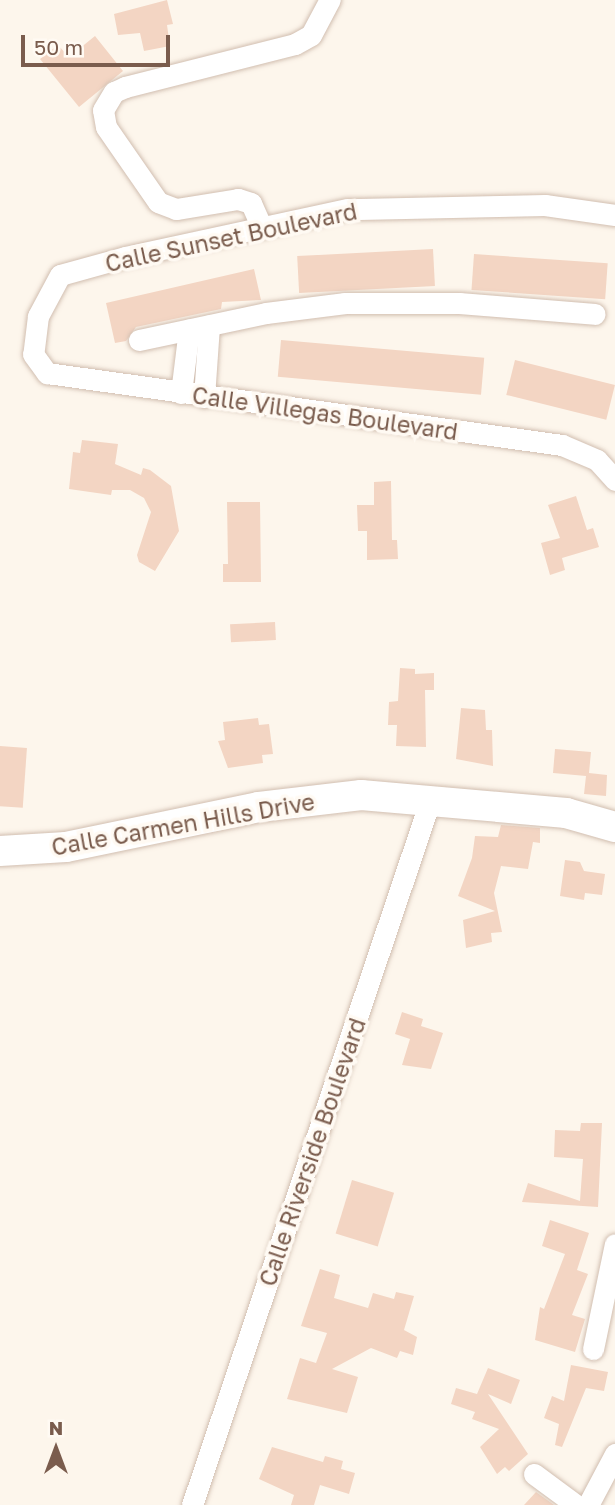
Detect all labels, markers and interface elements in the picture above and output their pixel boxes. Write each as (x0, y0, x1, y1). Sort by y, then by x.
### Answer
scale bar (24, 21, 173, 65)
text: 50 m (34, 34, 83, 60)
street label: Calle Sunset Boulevard (103, 197, 359, 277)
street label: Calle Villegas Boulevard (190, 381, 460, 445)
street label: Calle Carmen Hills Drive (49, 787, 317, 861)
street label: Calle Riverside Boulevard (253, 1014, 371, 1290)
north arrow (21, 1414, 91, 1484)
text: N (49, 1416, 63, 1439)

